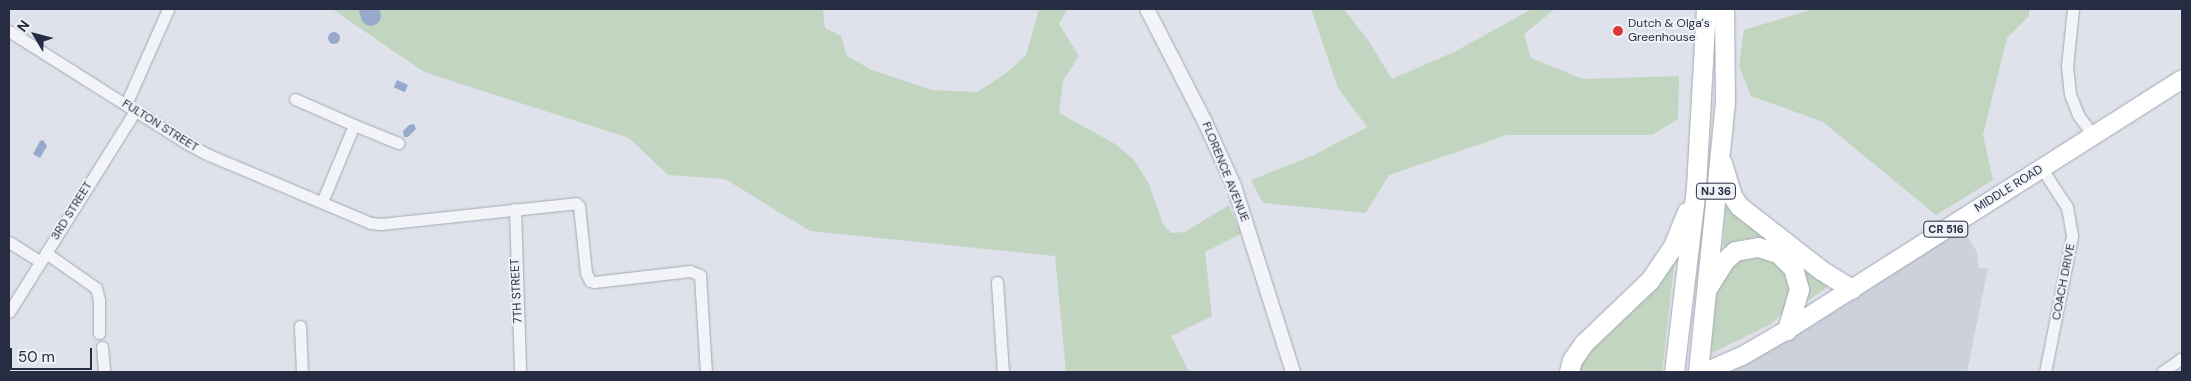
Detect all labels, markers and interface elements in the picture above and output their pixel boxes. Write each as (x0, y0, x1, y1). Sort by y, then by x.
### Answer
north arrow (10, 10, 60, 60)
text: N (13, 16, 33, 35)
place label: Dutch & Olga's Greenhouse (1628, 17, 1710, 45)
marker: Dutch & Olga's Greenhouse (1612, 25, 1624, 37)
street label: FULTON STREET (119, 97, 201, 155)
street label: FLORENCE AVENUE (1198, 120, 1252, 224)
street label: MIDDLE ROAD (1972, 162, 2046, 216)
street label: 3RD STREET (48, 179, 96, 243)
road number: NJ 36 (1695, 182, 1737, 200)
road number: CR 516 (1922, 220, 1970, 238)
street label: COACH DRIVE (2050, 242, 2078, 322)
street label: 7TH STREET (508, 258, 526, 324)
scale bar (12, 338, 95, 370)
text: 50 m (18, 347, 55, 367)

